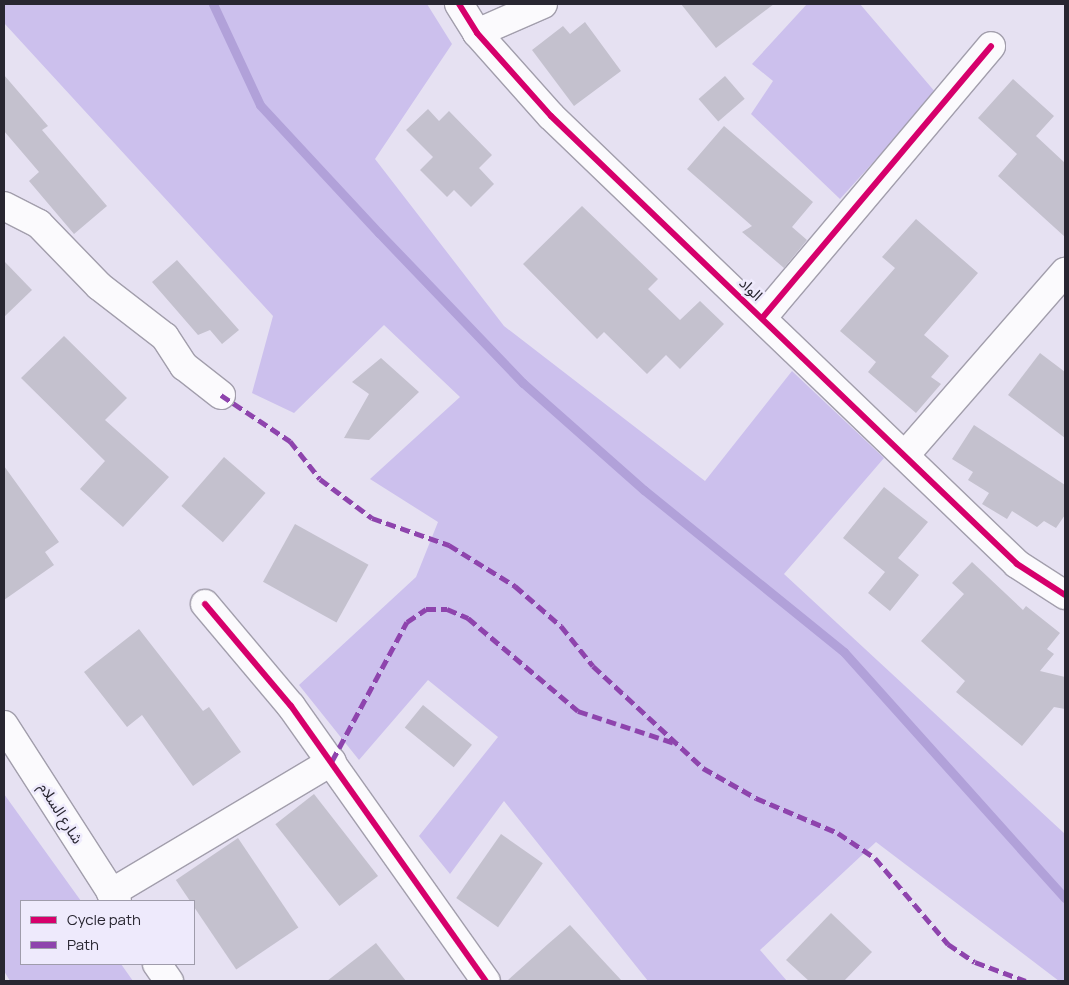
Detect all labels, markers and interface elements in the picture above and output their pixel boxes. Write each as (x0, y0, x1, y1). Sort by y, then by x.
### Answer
street label: الواد (736, 274, 766, 304)
street label: شارع السلام (35, 779, 87, 847)
legend (20, 900, 195, 965)
text: Cycle path (67, 909, 141, 930)
text: Path (67, 934, 99, 955)

